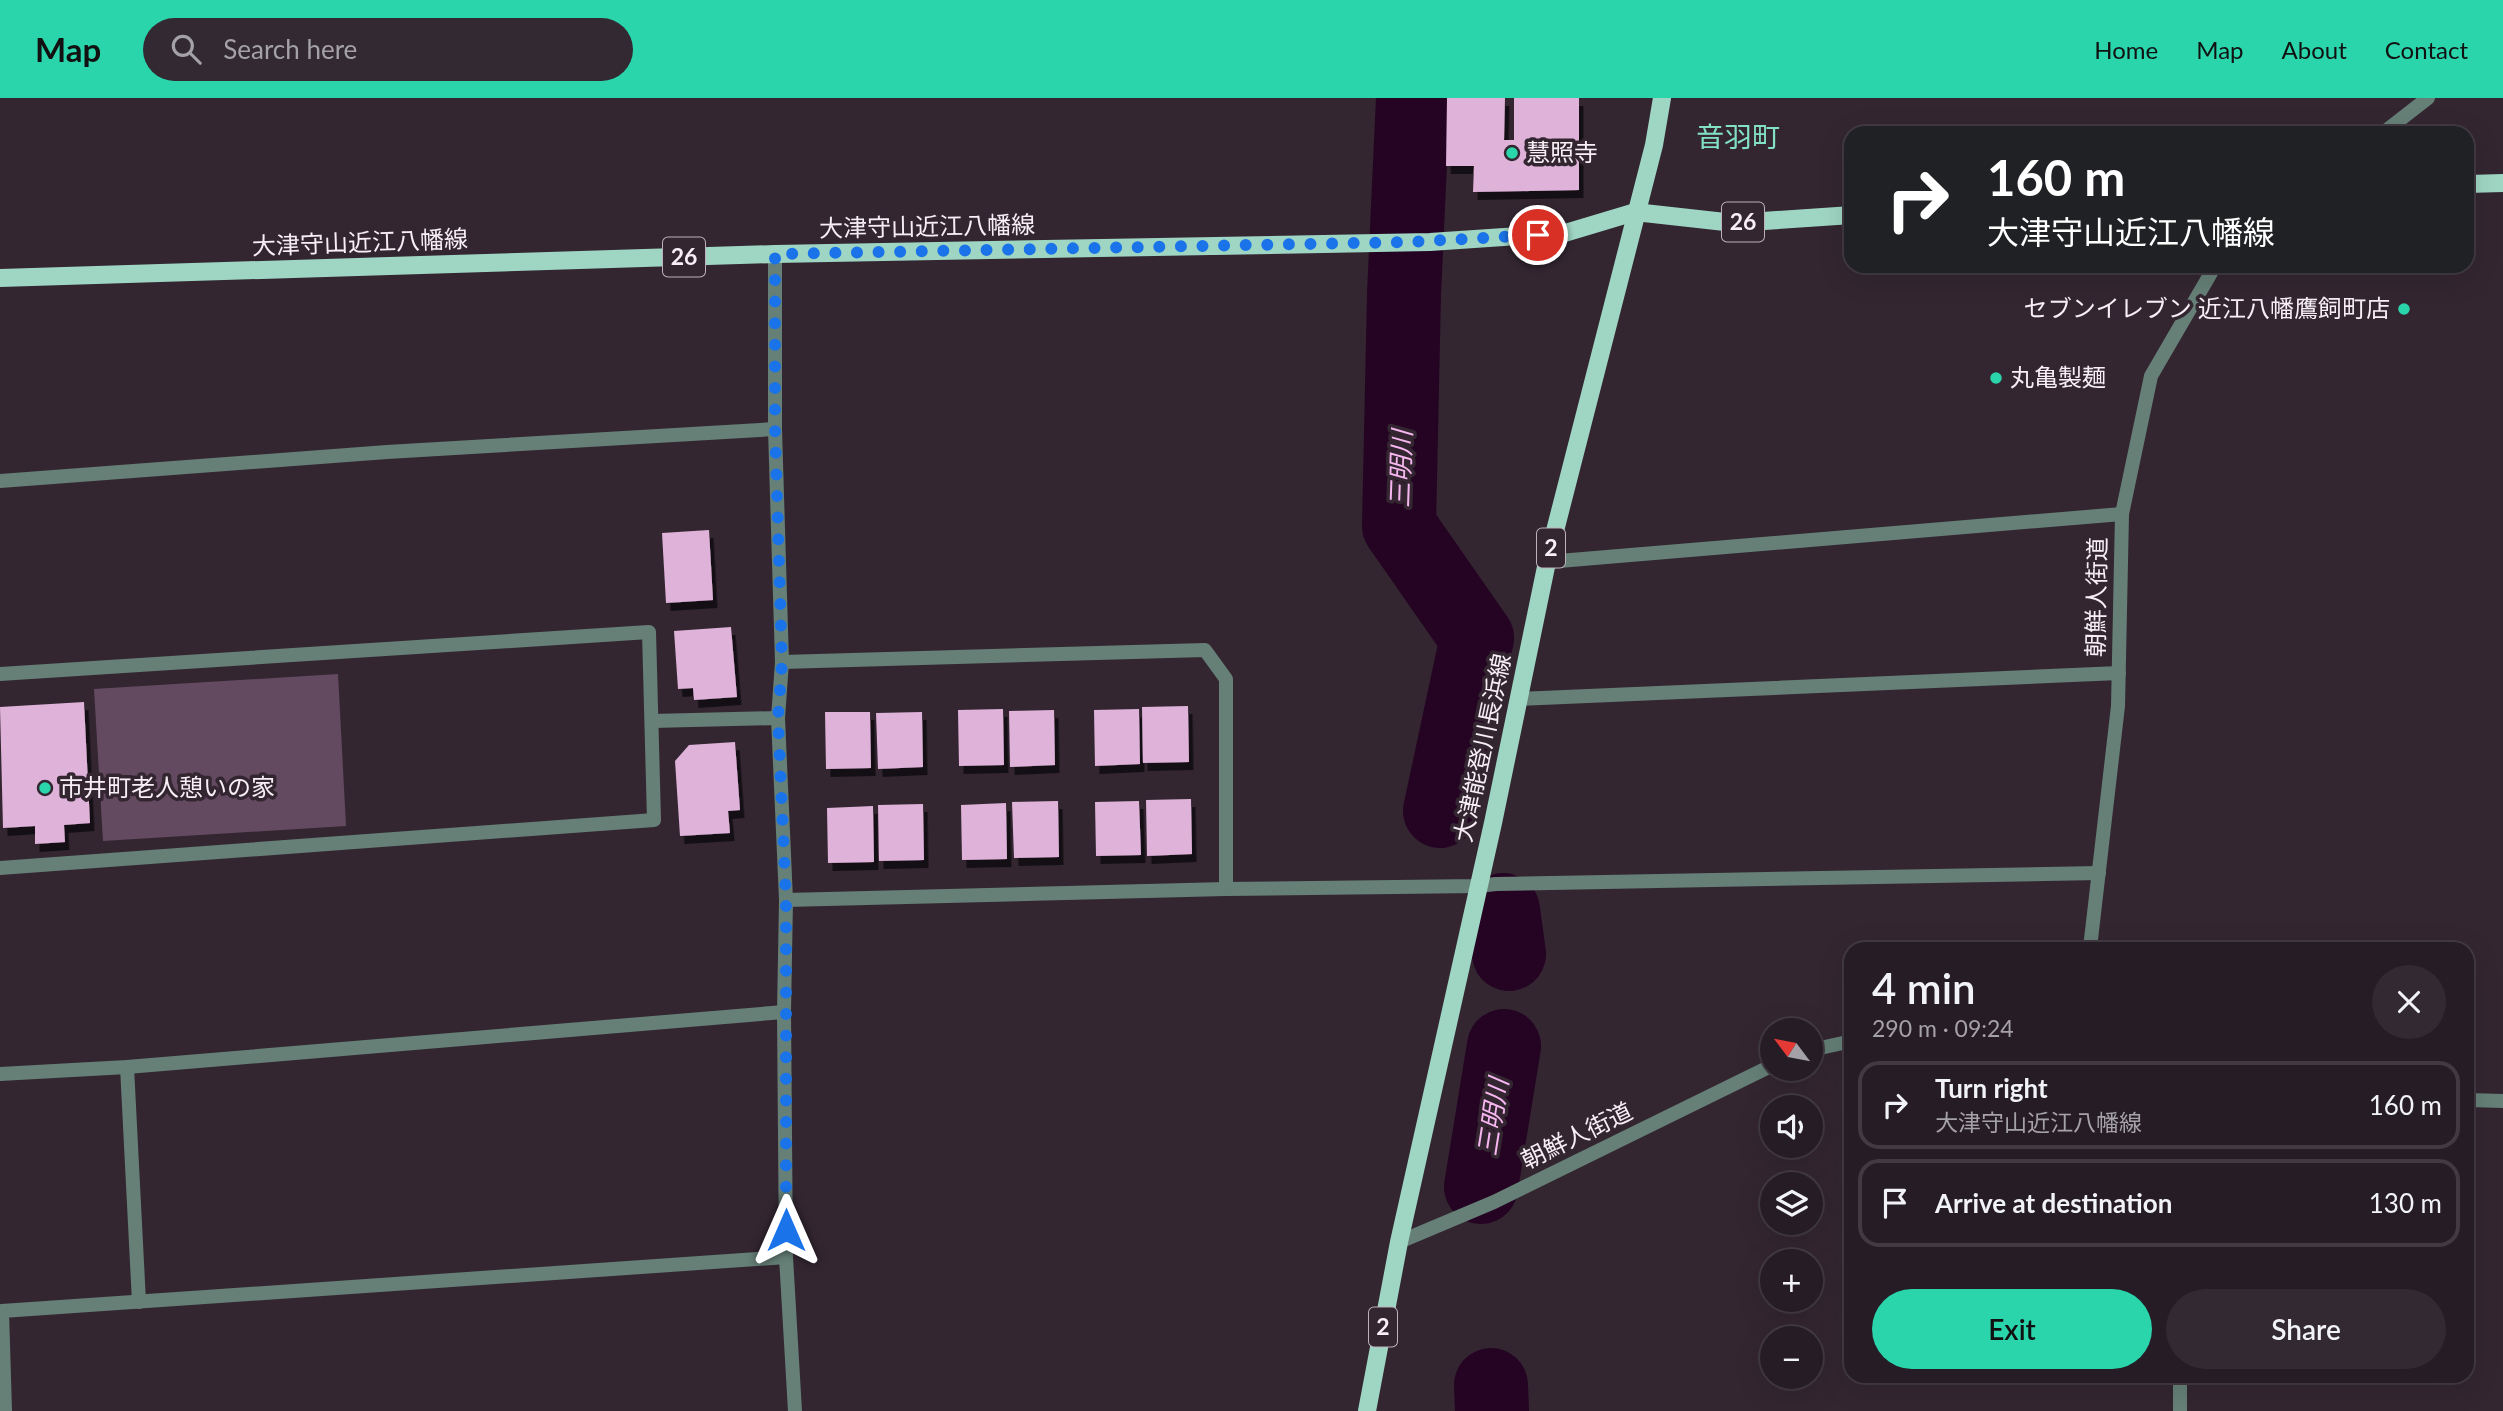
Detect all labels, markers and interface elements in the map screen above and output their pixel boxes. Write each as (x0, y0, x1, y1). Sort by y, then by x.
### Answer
search box (143, 18, 633, 81)
text: Map (35, 29, 101, 69)
icon: search (167, 30, 205, 68)
text: Search here (223, 33, 357, 65)
text: Home (2094, 35, 2158, 64)
text: Map (2196, 35, 2244, 64)
text: About (2282, 35, 2347, 64)
text: Contact (2385, 35, 2468, 64)
district label: 音羽町 (1696, 119, 1780, 153)
place label: 慧照寺 (1526, 137, 1598, 166)
marker: 慧照寺 (1504, 145, 1520, 161)
text: 160 m (1987, 148, 2125, 206)
icon: right (1872, 154, 1963, 245)
road number: 26 (1722, 203, 1764, 242)
pin (1508, 205, 1568, 265)
street label: 大津守山近江八幡線 (819, 209, 1035, 242)
text: 大津守山近江八幡線 (1987, 212, 2275, 251)
icon: arrive (1519, 216, 1557, 254)
street label: 大津守山近江八幡線 (252, 223, 468, 260)
road number: 26 (663, 238, 705, 276)
place label: セブンイレブン 近江八幡鷹飼町店 (2024, 293, 2390, 322)
marker: セブンイレブン 近江八幡鷹飼町店 (2396, 301, 2412, 317)
place label: 丸亀製麺 (2010, 362, 2106, 391)
marker: 丸亀製麺 (1988, 370, 2004, 386)
water label: 三明川 (1383, 426, 1417, 509)
road number: 2 (1537, 529, 1565, 568)
street label: 朝鮮人街道 (2080, 537, 2111, 657)
street label: 大津能登川長浜線 (1447, 651, 1516, 845)
place label: 市井町老人憩いの家 (59, 772, 275, 801)
marker: 市井町老人憩いの家 (37, 780, 53, 796)
text: 4 min (1872, 963, 1976, 1013)
button: close (2372, 965, 2446, 1039)
text: 290 m · 09:24 (1872, 1014, 2014, 1042)
north arrow (1760, 1018, 1824, 1082)
map controls (1760, 1018, 1823, 1389)
text: Turn right (1935, 1072, 2048, 1104)
water label: 三明川 (1470, 1073, 1514, 1158)
icon: right (1876, 1086, 1914, 1124)
text: 160 m (2369, 1089, 2442, 1121)
street label: 朝鮮人街道 (1516, 1095, 1637, 1174)
button: sound (1760, 1095, 1823, 1158)
text: 大津守山近江八幡線 (1935, 1108, 2142, 1136)
button: layers (1760, 1172, 1823, 1235)
icon: arrive (1876, 1184, 1914, 1222)
text: Arrive at destination (1935, 1187, 2172, 1219)
text: 130 m (2369, 1187, 2442, 1219)
position arrow (749, 1193, 823, 1267)
button: + (1760, 1249, 1823, 1312)
button: Exit (1872, 1289, 2152, 1369)
button: Share (2166, 1289, 2446, 1369)
road number: 2 (1369, 1308, 1397, 1346)
button: − (1760, 1326, 1823, 1389)

